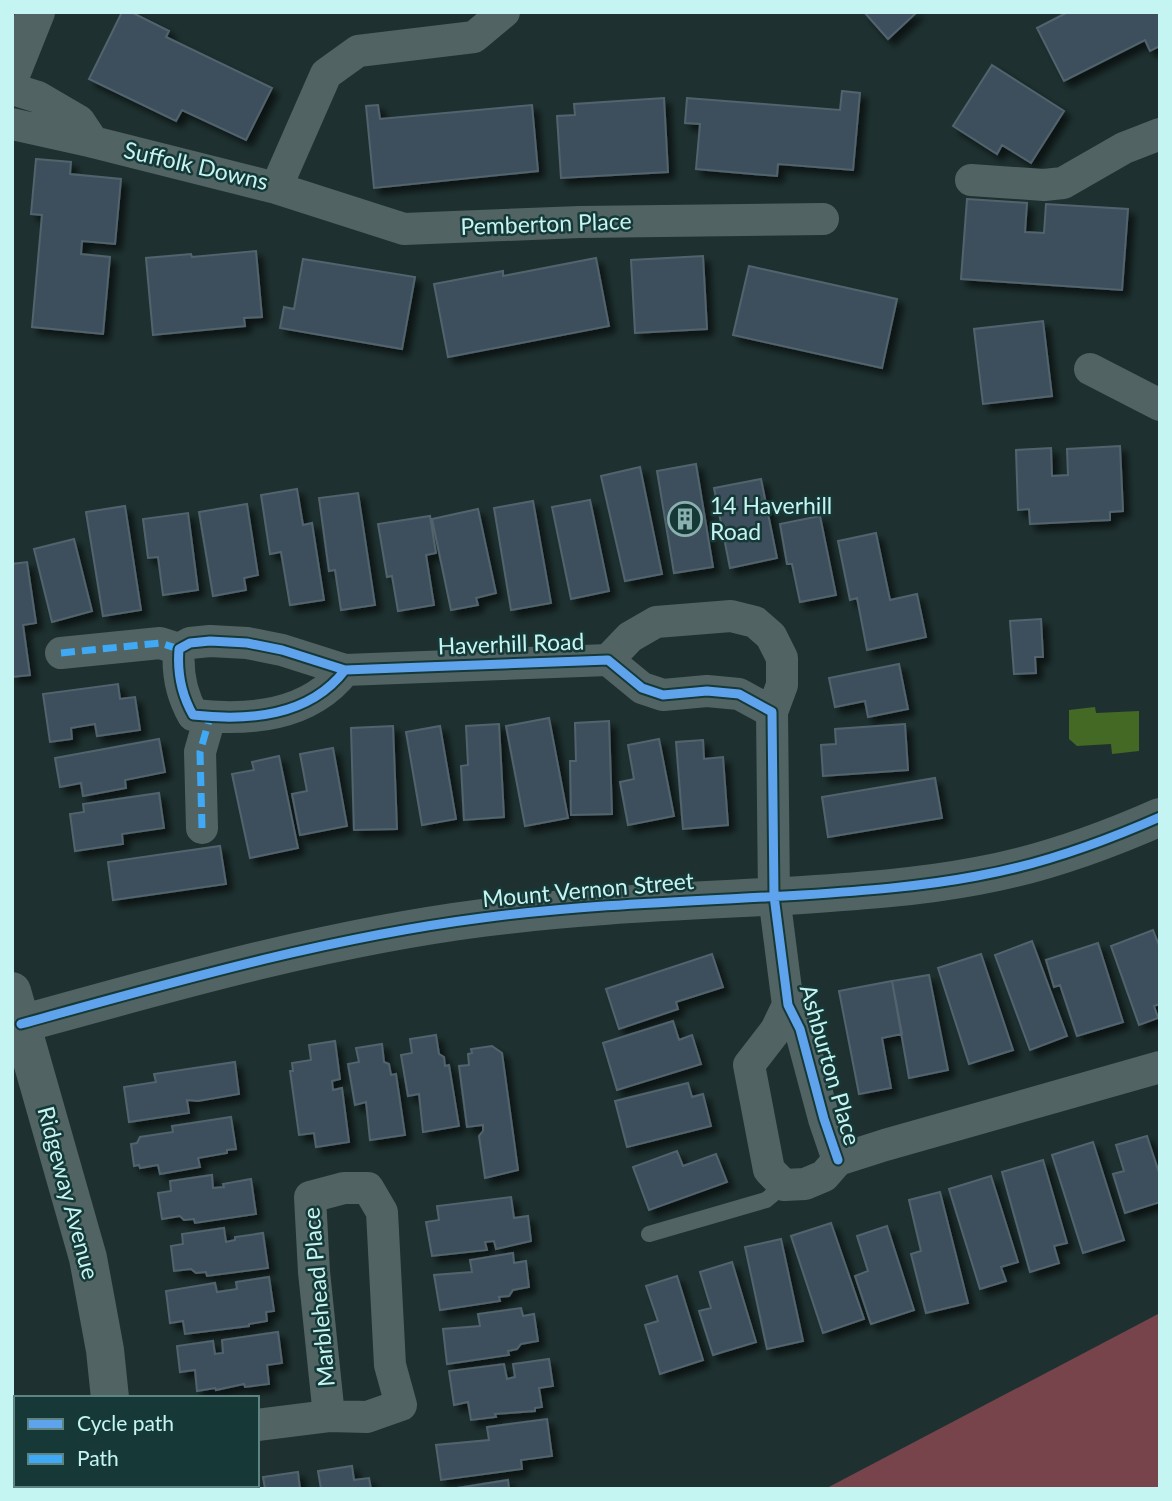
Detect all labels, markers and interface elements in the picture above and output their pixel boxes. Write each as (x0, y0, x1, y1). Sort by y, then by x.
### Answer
street label: Suffolk Downs (121, 135, 271, 195)
street label: Pemberton Place (460, 206, 632, 240)
place label: 14 Haverhill Road (710, 491, 832, 545)
building icon: 14 Haverhill Road (666, 500, 704, 538)
street label: Haverhill Road (437, 626, 585, 660)
street label: Mount Vernon Street (481, 866, 696, 912)
street label: Ashburton Place (795, 981, 867, 1148)
street label: Ridgeway Avenue (32, 1103, 106, 1282)
street label: Marblehead Place (296, 1206, 340, 1388)
legend (14, 1396, 259, 1487)
text: Cycle path (77, 1410, 174, 1435)
text: Path (77, 1445, 119, 1470)

